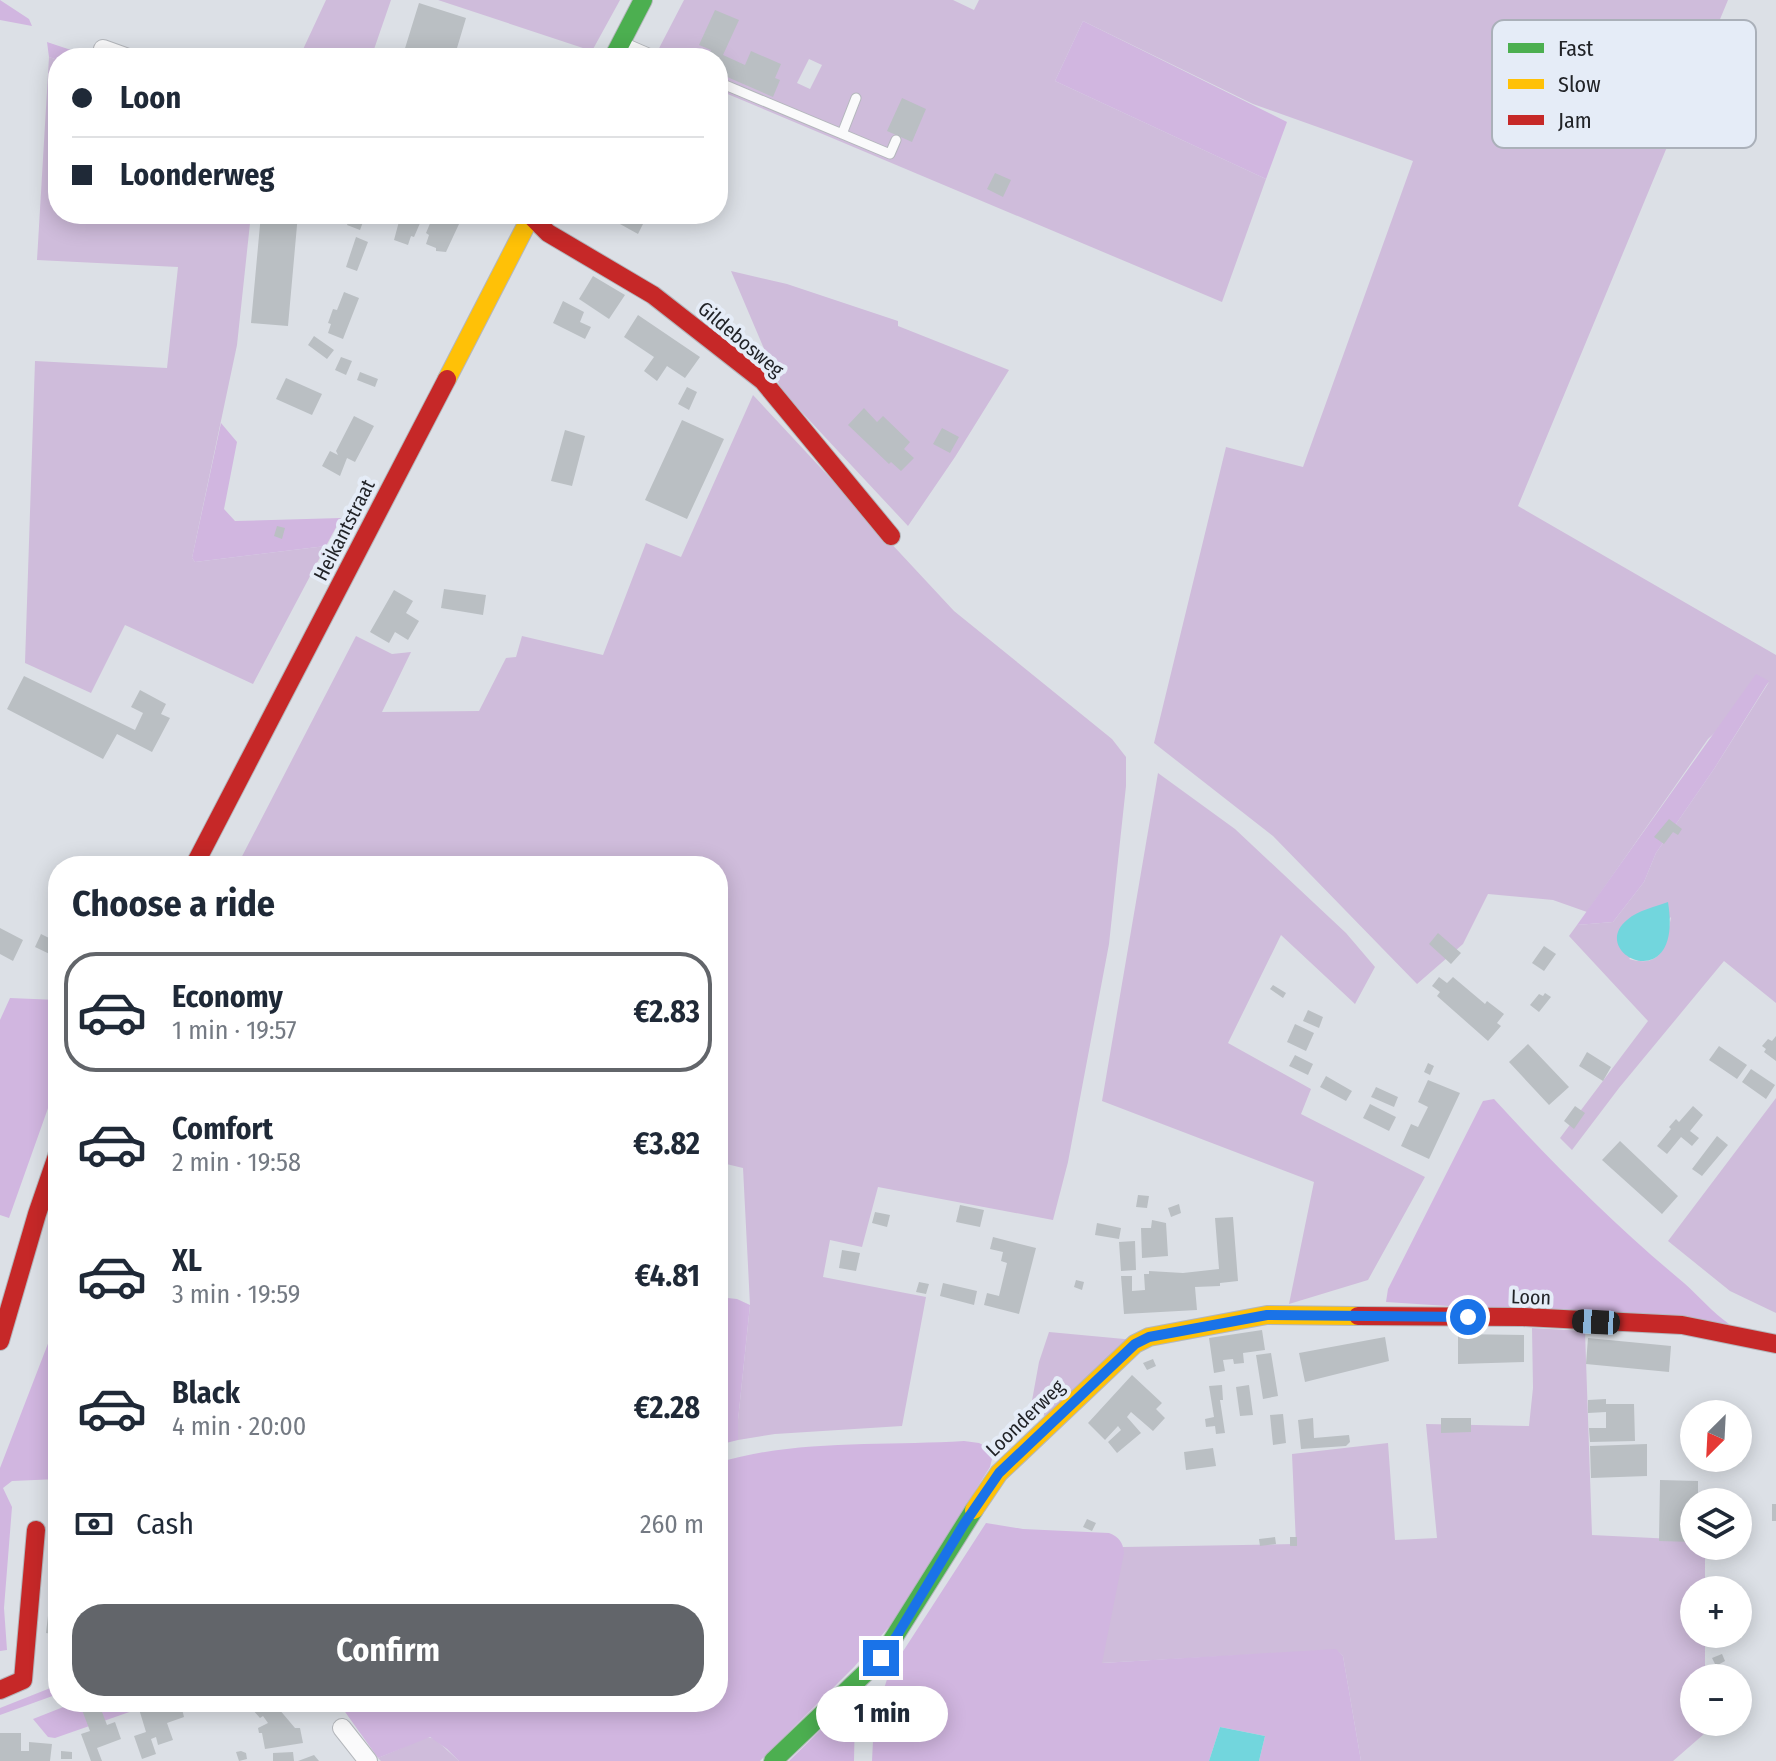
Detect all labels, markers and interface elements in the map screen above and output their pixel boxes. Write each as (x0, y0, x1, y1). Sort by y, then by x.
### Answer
legend (1492, 20, 1756, 148)
text: Fast (1558, 35, 1594, 62)
text: Slow (1558, 71, 1601, 98)
text: Loon (120, 80, 181, 116)
text: Jam (1558, 107, 1592, 134)
text: Loonderweg (120, 157, 274, 193)
street label: Gildebosweg (693, 296, 789, 382)
street label: Heikantstraat (308, 475, 380, 585)
text: Choose a ride (72, 882, 275, 926)
icon: car (76, 976, 148, 1048)
text: Economy (172, 979, 283, 1015)
text: €2.83 (633, 994, 700, 1030)
text: 1 min · 19:57 (172, 1015, 297, 1046)
icon: car (76, 1108, 148, 1180)
text: Comfort (172, 1111, 273, 1147)
text: €3.82 (633, 1126, 700, 1162)
text: 2 min · 19:58 (172, 1147, 301, 1178)
icon: car (76, 1240, 148, 1312)
text: XL (172, 1243, 202, 1279)
text: €4.81 (635, 1258, 700, 1294)
text: 3 min · 19:59 (172, 1279, 300, 1310)
street label: Loon (1511, 1284, 1551, 1310)
route start (1450, 1299, 1486, 1335)
car (1571, 1309, 1621, 1335)
icon: car (76, 1372, 148, 1444)
street label: Loonderweg (981, 1374, 1070, 1461)
text: Black (172, 1375, 240, 1411)
text: €2.28 (634, 1390, 700, 1426)
north arrow (1680, 1400, 1752, 1472)
map controls (1680, 1400, 1752, 1736)
text: 4 min · 20:00 (172, 1411, 306, 1442)
button: layers (1680, 1488, 1752, 1560)
icon: cash (72, 1502, 116, 1546)
text: Cash (136, 1506, 194, 1542)
text: 260 m (640, 1509, 704, 1540)
button: + (1680, 1576, 1752, 1648)
button: Confirm (72, 1604, 704, 1696)
route end (863, 1640, 899, 1676)
button: − (1680, 1664, 1752, 1736)
callout: 1 min (815, 1686, 947, 1742)
text: 1 min (854, 1698, 910, 1729)

